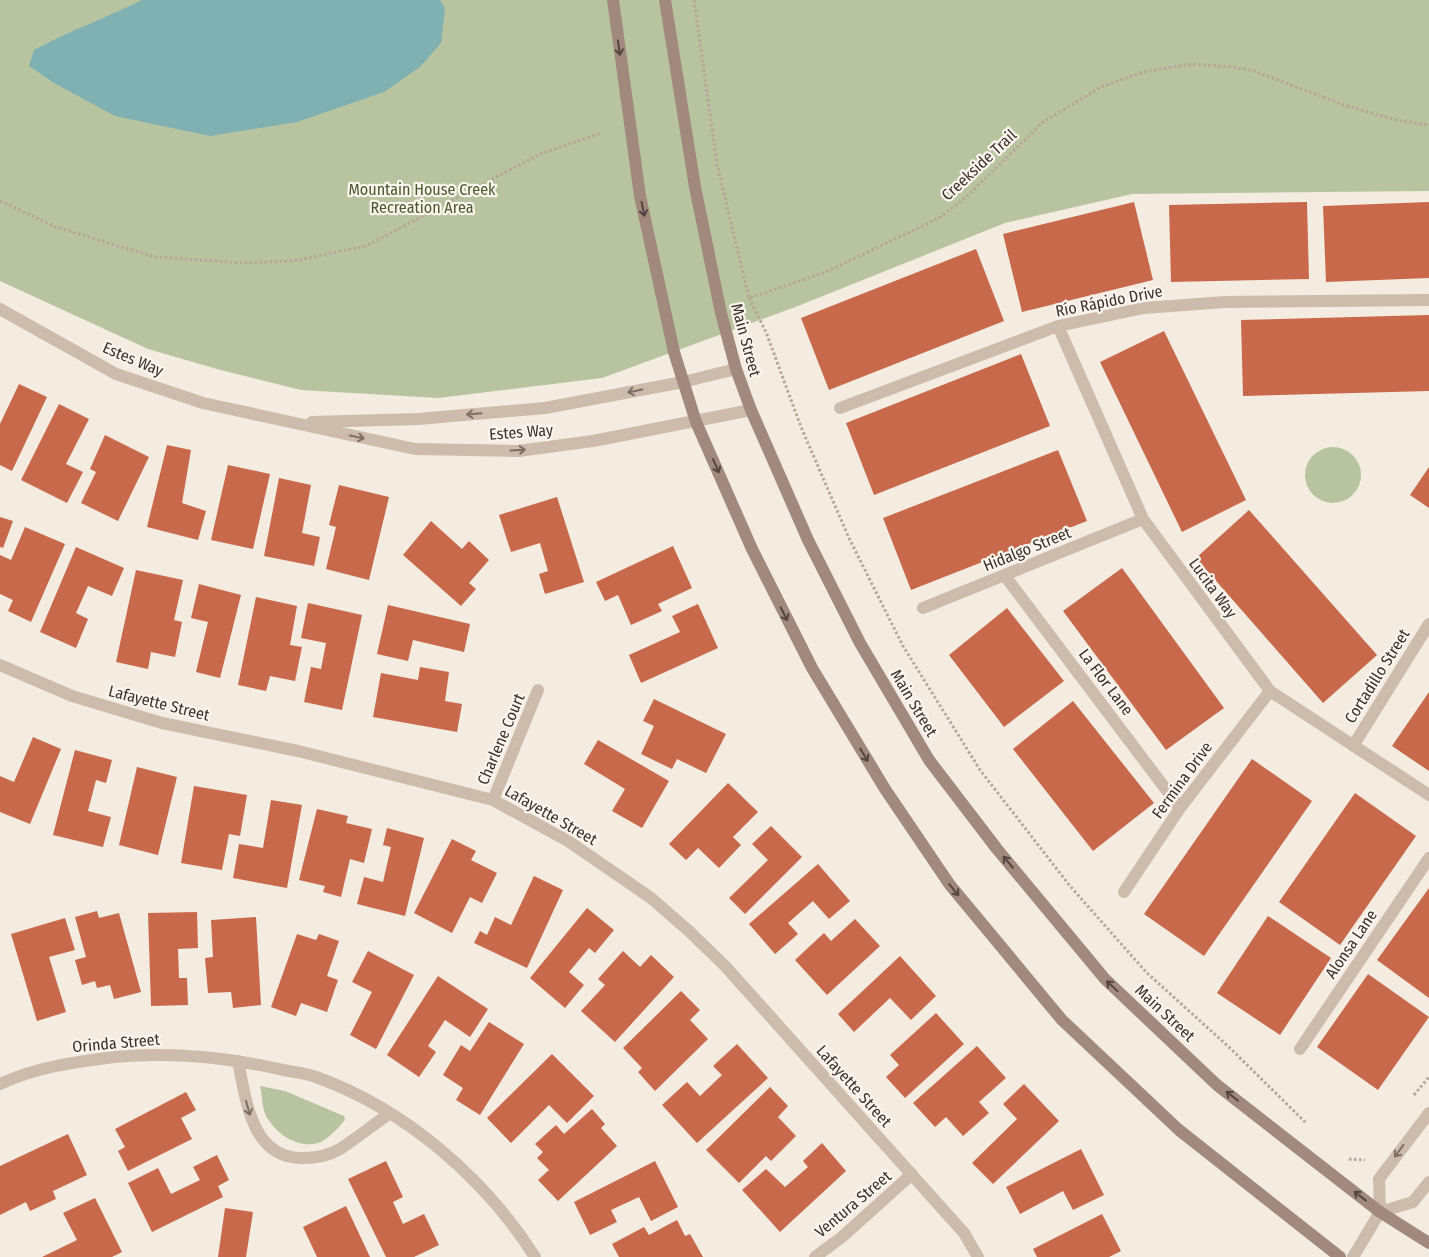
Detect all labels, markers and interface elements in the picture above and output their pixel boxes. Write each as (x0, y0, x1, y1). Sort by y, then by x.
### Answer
one-way arrow (615, 40, 625, 56)
street label: Creekside Trail (938, 126, 1020, 204)
park label: Mountain House Creek Recreation Area (348, 180, 496, 217)
one-way arrow (638, 201, 648, 217)
street label: Río Rápido Drive (1054, 281, 1164, 321)
street label: Main Street (727, 301, 765, 379)
street label: Estes Way (100, 338, 167, 381)
one-way arrow (627, 387, 643, 396)
one-way arrow (466, 409, 482, 419)
street label: Estes Way (488, 420, 554, 444)
one-way arrow (348, 433, 364, 442)
one-way arrow (509, 446, 525, 455)
one-way arrow (711, 458, 721, 473)
street label: Hidalgo Street (980, 522, 1074, 575)
street label: Lucita Way (1185, 554, 1241, 622)
one-way arrow (779, 606, 789, 621)
street label: Cortadillo Street (1341, 625, 1414, 727)
street label: La Flor Lane (1075, 645, 1137, 719)
street label: Main Street (887, 666, 942, 741)
street label: Lafayette Street (107, 681, 212, 725)
street label: Charlene Court (473, 690, 529, 788)
street label: Fermina Drive (1148, 738, 1216, 822)
one-way arrow (860, 747, 870, 761)
street label: Lafayette Street (502, 781, 601, 849)
one-way arrow (1002, 855, 1013, 868)
one-way arrow (949, 883, 960, 896)
street label: Alonsa Lane (1321, 906, 1381, 982)
one-way arrow (1106, 980, 1119, 992)
street label: Main Street (1131, 981, 1199, 1046)
street label: Orinda Street (72, 1030, 161, 1056)
street label: Lafayette Street (812, 1041, 896, 1131)
one-way arrow (1226, 1090, 1239, 1101)
one-way arrow (244, 1100, 254, 1116)
one-way arrow (1394, 1144, 1404, 1158)
street label: Ventura Street (811, 1166, 896, 1241)
one-way arrow (1354, 1190, 1367, 1201)

